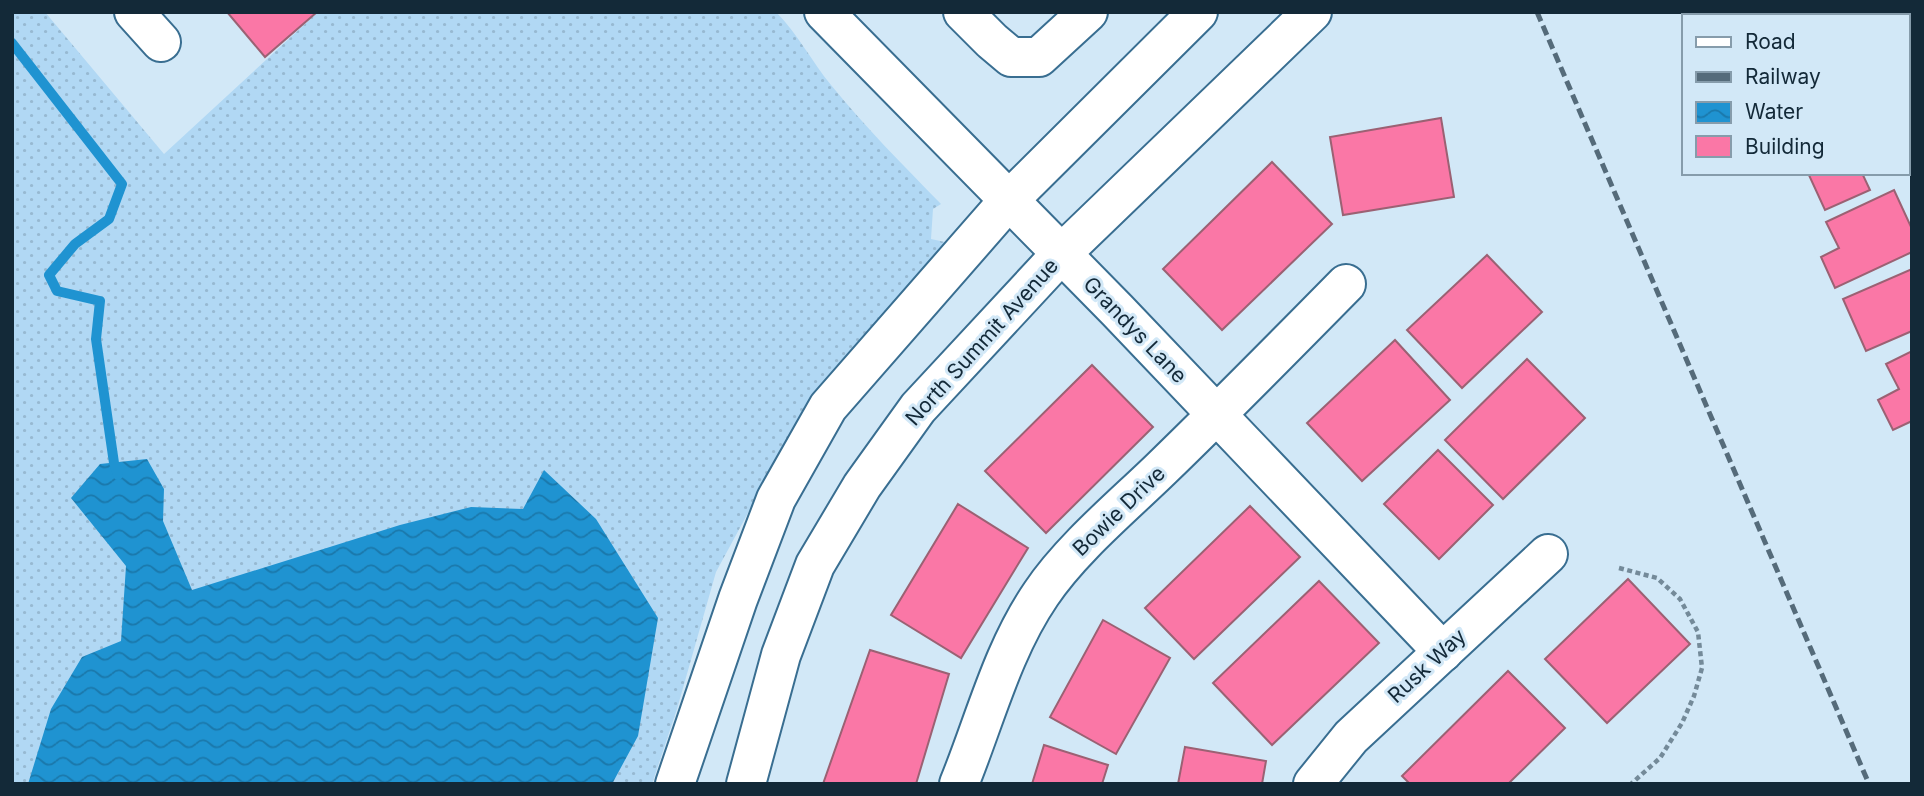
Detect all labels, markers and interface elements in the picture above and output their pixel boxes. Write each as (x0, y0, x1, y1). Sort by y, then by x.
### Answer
legend (1682, 14, 1910, 175)
text: Road (1745, 29, 1796, 54)
text: Railway (1745, 64, 1821, 89)
text: Water (1745, 99, 1803, 124)
text: Building (1745, 134, 1825, 159)
street label: North Summit Avenue (900, 253, 1063, 430)
street label: Grandys Lane (1078, 271, 1192, 388)
street label: Bowie Drive (1067, 460, 1170, 561)
street label: Rusk Way (1383, 623, 1471, 708)

